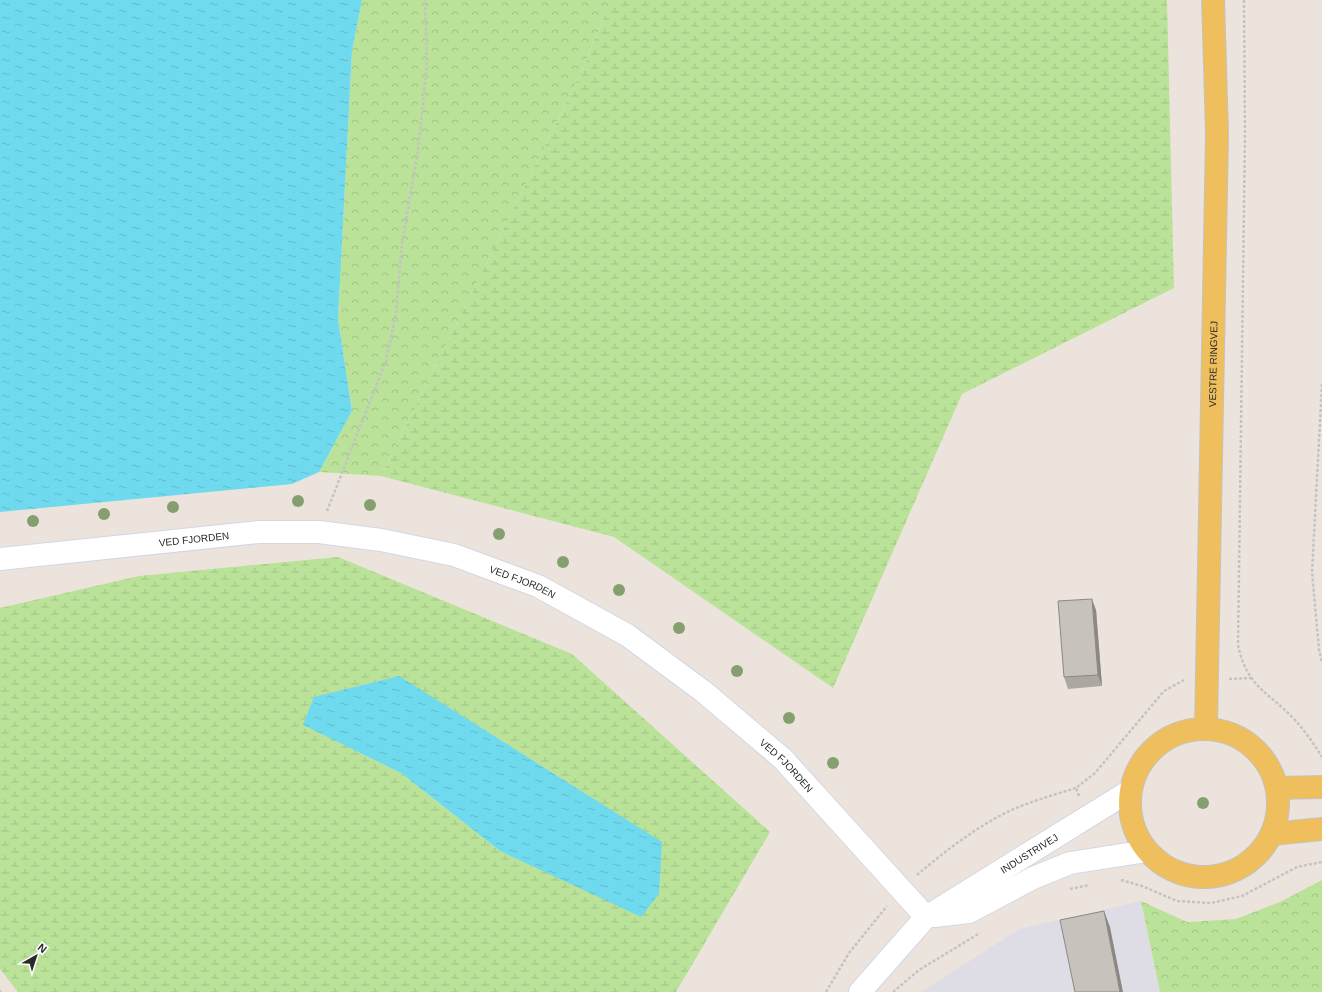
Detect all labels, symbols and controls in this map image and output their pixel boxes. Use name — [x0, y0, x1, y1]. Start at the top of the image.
street label: VESTRE RINGVEJ — [1207, 321, 1220, 407]
street label: VED FJORDEN — [158, 530, 230, 548]
street label: VED FJORDEN — [488, 564, 557, 601]
street label: VED FJORDEN — [758, 737, 815, 794]
street label: INDUSTRIVEJ — [998, 832, 1060, 876]
north arrow — [16, 936, 56, 976]
text: N — [35, 941, 49, 955]

